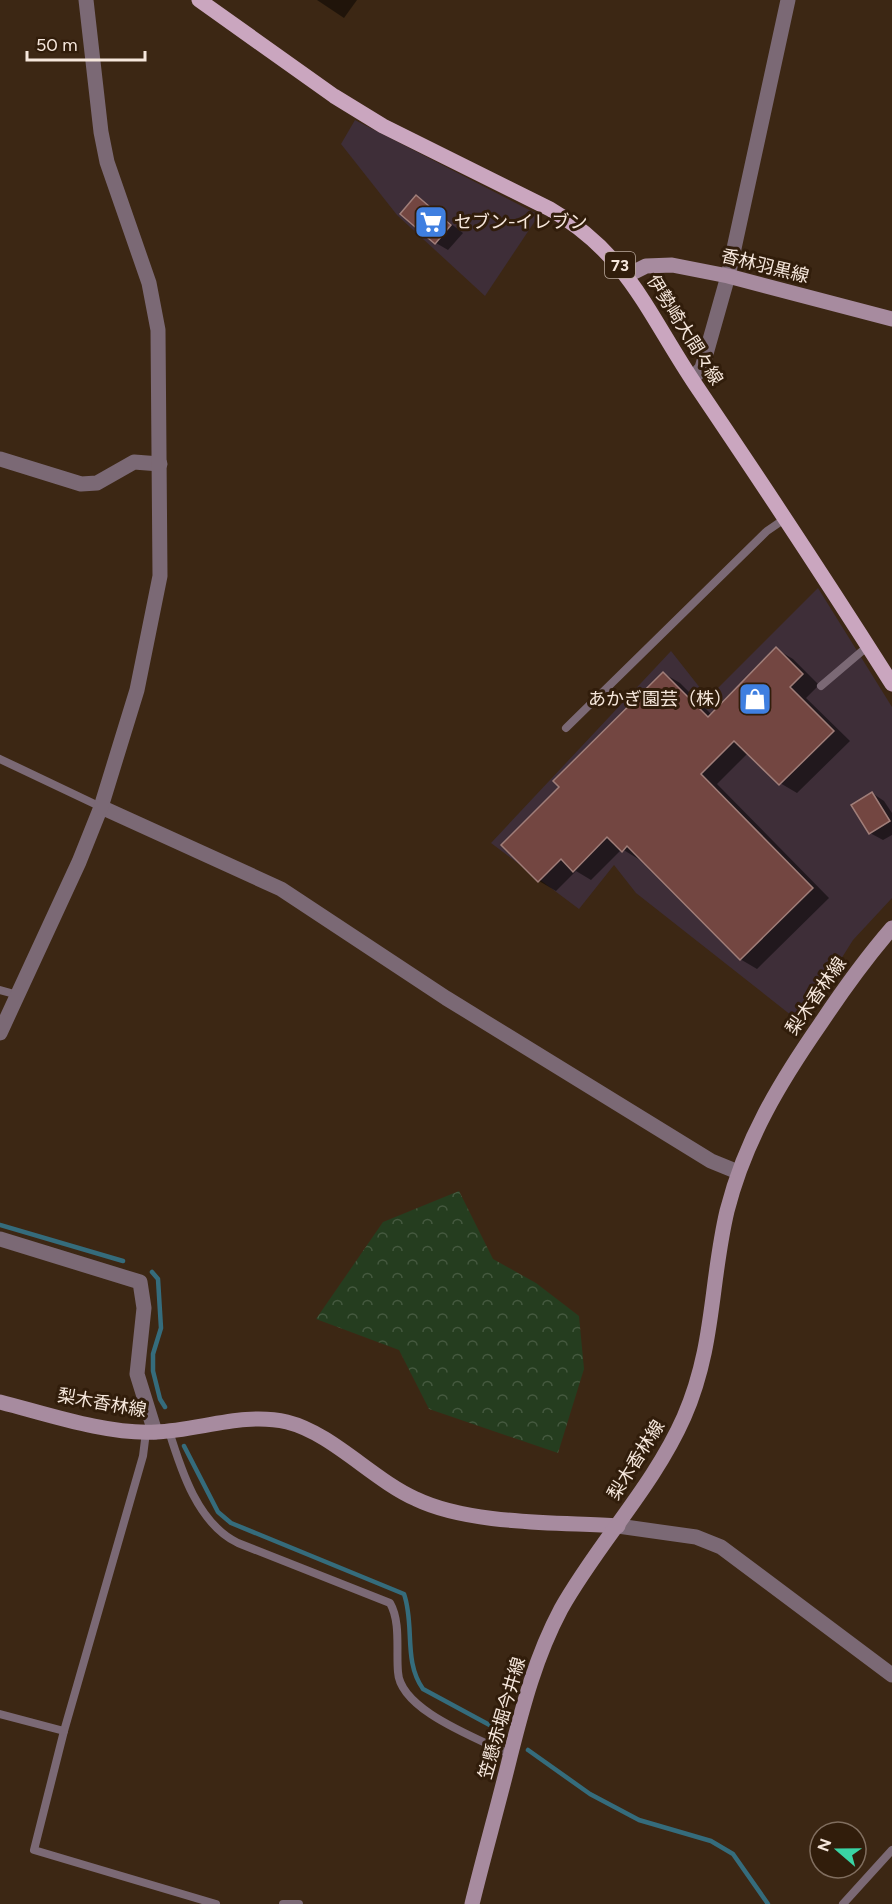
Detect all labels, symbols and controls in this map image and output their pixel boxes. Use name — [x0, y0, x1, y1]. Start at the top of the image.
scale bar — [27, 24, 146, 62]
text: 50 m — [36, 34, 78, 56]
supermarket icon: セブン-イレブン — [413, 204, 449, 240]
place label: セブン-イレブン — [454, 211, 588, 233]
street label: 香林羽黒線 — [719, 244, 811, 288]
road number: 73 — [605, 252, 635, 278]
street label: 伊勢崎大間々線 — [642, 271, 728, 389]
shop icon: あかぎ園芸（株） — [737, 681, 773, 717]
place label: あかぎ園芸（株） — [588, 688, 732, 710]
street label: 梨木香林線 — [781, 953, 851, 1039]
street label: 梨木香林線 — [56, 1384, 148, 1422]
street label: 梨木香林線 — [603, 1416, 669, 1504]
street label: 笠懸赤堀今井線 — [474, 1654, 530, 1782]
north arrow — [808, 1820, 868, 1880]
text: N — [813, 1836, 835, 1854]

